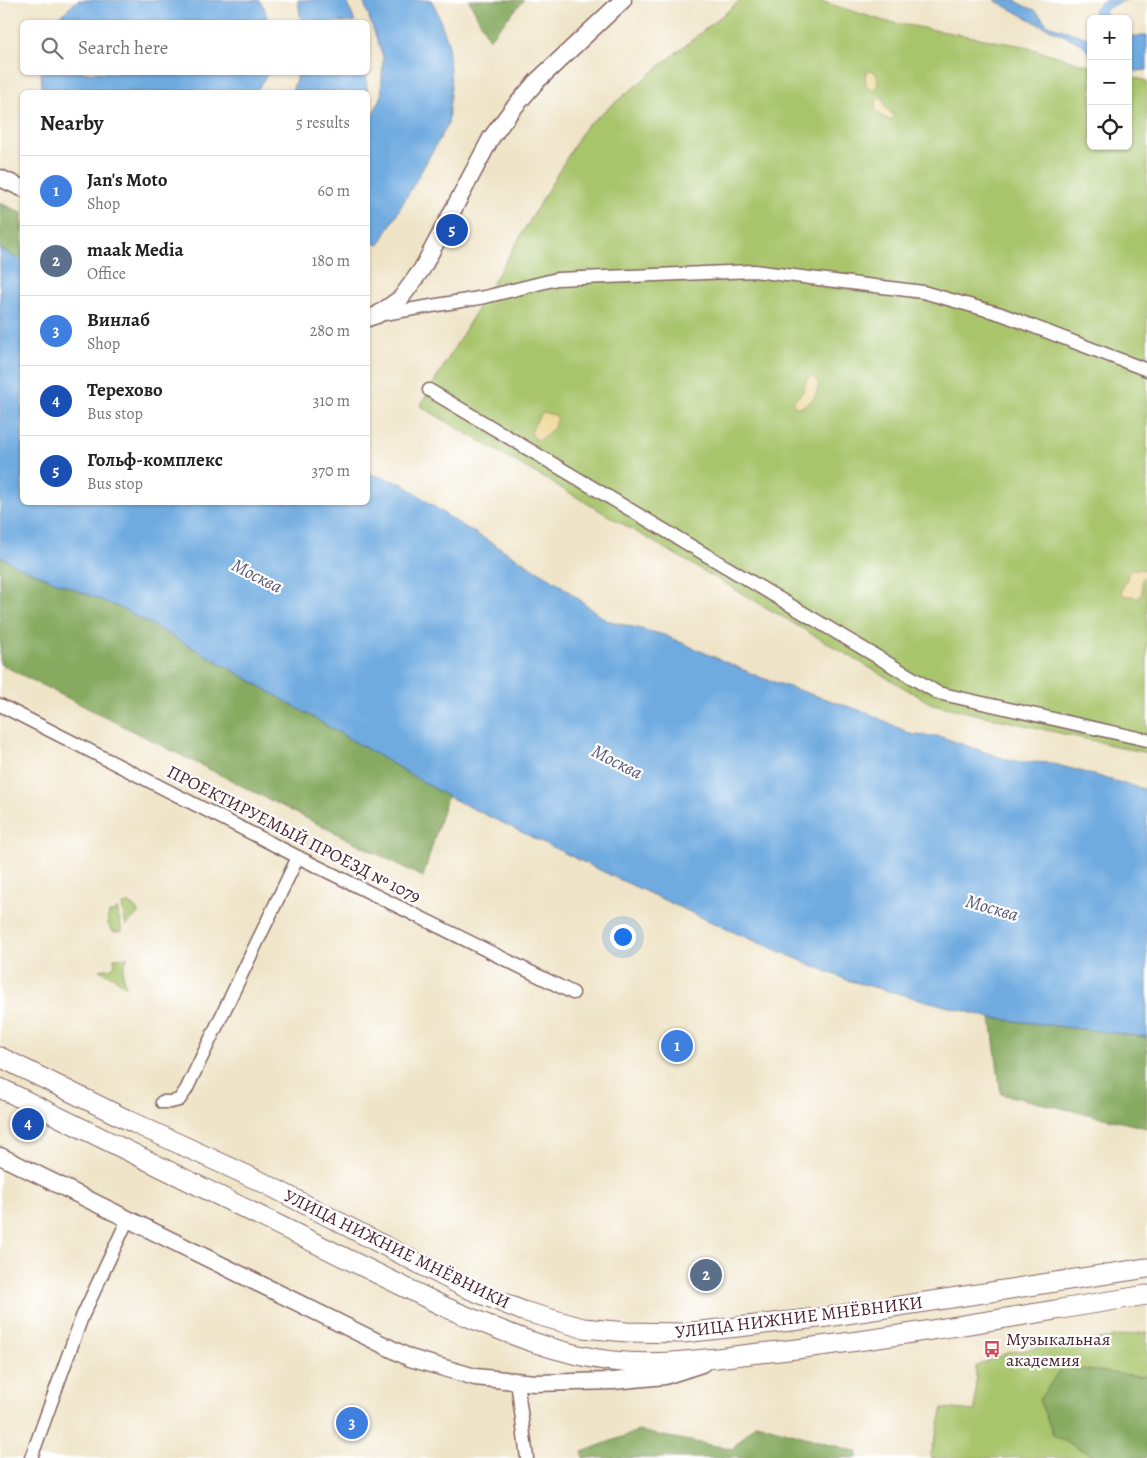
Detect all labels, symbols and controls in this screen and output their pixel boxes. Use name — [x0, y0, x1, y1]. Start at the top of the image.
map controls — [1087, 15, 1132, 150]
button: + — [1087, 15, 1132, 60]
search box — [20, 20, 370, 75]
icon: search — [38, 34, 66, 62]
text: Search here — [78, 35, 168, 61]
button: − — [1087, 60, 1132, 105]
button: locate — [1087, 105, 1132, 150]
text: Nearby — [40, 109, 103, 137]
text: 5 results — [296, 112, 350, 134]
text: Jan's Moto — [87, 167, 168, 193]
text: 1 — [53, 180, 59, 202]
text: 60 m — [318, 180, 350, 202]
text: Shop — [87, 193, 120, 215]
pin: 5 — [436, 211, 468, 249]
text: maak Media — [87, 237, 184, 263]
text: 2 — [52, 250, 60, 272]
text: 180 m — [312, 250, 350, 272]
text: Office — [87, 263, 126, 285]
text: Винлаб — [87, 307, 150, 333]
text: 3 — [53, 320, 59, 342]
text: 280 m — [310, 320, 350, 342]
text: Shop — [87, 333, 120, 355]
text: Терехово — [87, 377, 163, 403]
text: 4 — [52, 390, 60, 412]
text: 310 m — [313, 390, 350, 412]
text: Bus stop — [87, 403, 143, 425]
text: Гольф-комплекс — [87, 447, 223, 473]
text: 5 — [53, 460, 59, 482]
text: 370 m — [312, 460, 350, 482]
text: Bus stop — [87, 473, 143, 495]
water label: Москва — [227, 552, 287, 600]
water label: Москва — [587, 738, 647, 786]
street label: ПРОЕКТИРУЕМЫЙ ПРОЕЗД № 1079 — [163, 759, 425, 909]
water label: Москва — [962, 888, 1022, 928]
your location — [610, 924, 636, 950]
pin: 1 — [661, 1027, 693, 1065]
pin: 4 — [12, 1105, 44, 1143]
street label: УЛИЦА НИЖНИЕ МНЁВНИКИ — [280, 1184, 514, 1314]
pin: 2 — [690, 1256, 722, 1294]
street label: УЛИЦА НИЖНИЕ МНЁВНИКИ — [674, 1290, 924, 1344]
place label: Музыкальная академия — [1006, 1327, 1110, 1372]
bus stop icon: Музыкальная академия — [982, 1339, 1002, 1359]
pin: 3 — [336, 1404, 368, 1442]

